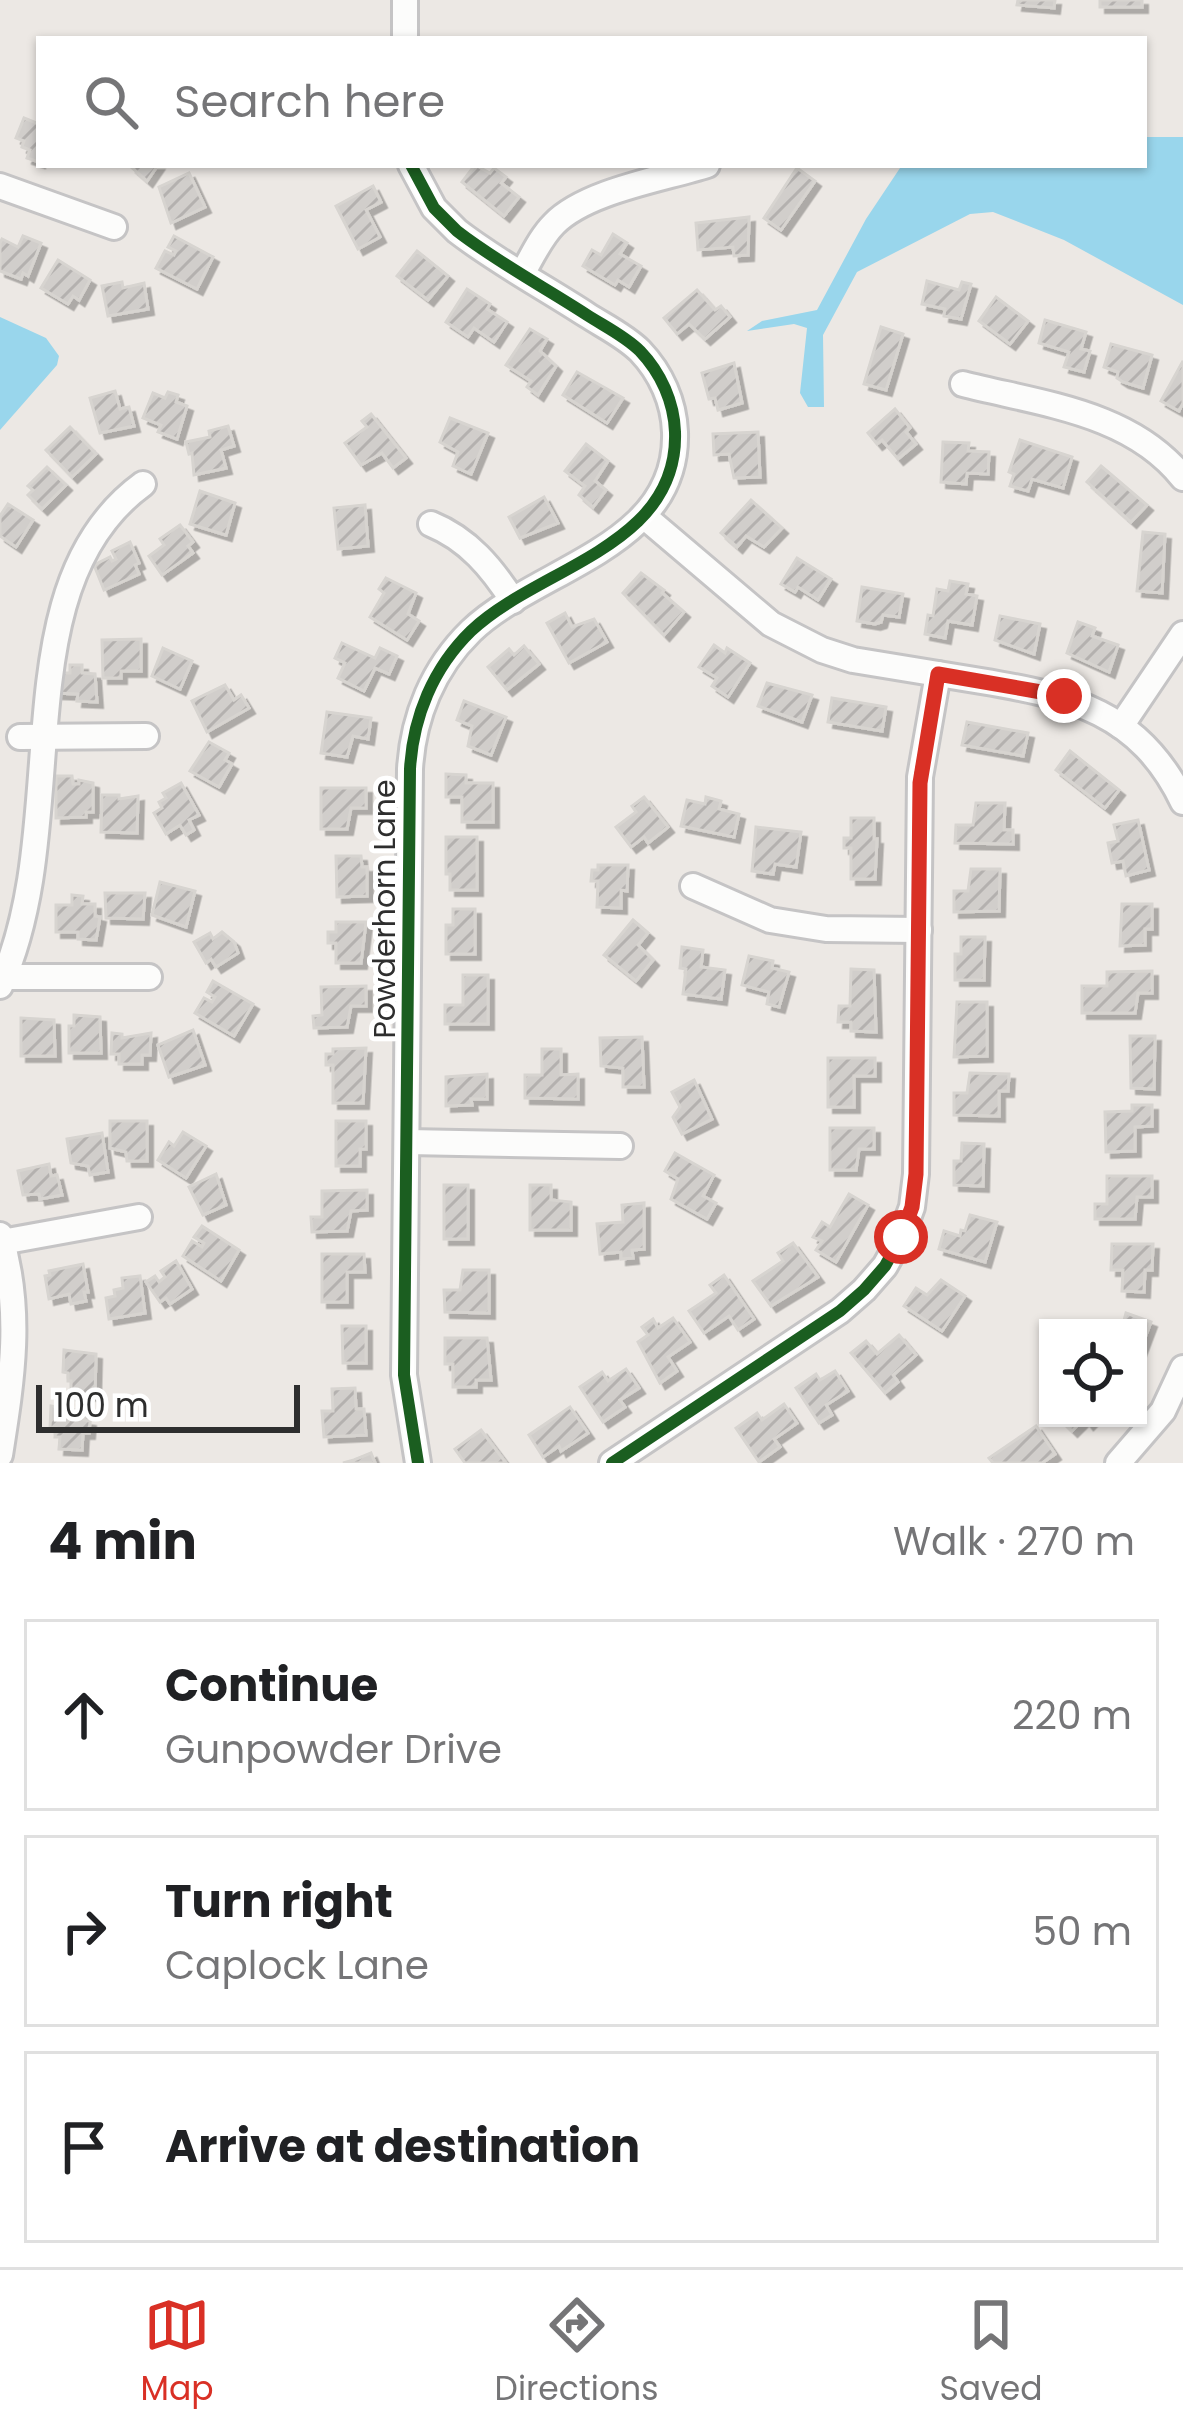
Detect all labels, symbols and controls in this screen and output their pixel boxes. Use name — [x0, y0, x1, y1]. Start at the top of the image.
search box — [36, 36, 1147, 168]
icon: search — [78, 69, 144, 135]
text: Search here — [174, 70, 445, 133]
route end — [1037, 669, 1091, 723]
street label: Powderhorn Lane — [363, 779, 406, 1039]
route start — [874, 1210, 928, 1264]
map controls — [1039, 1319, 1147, 1427]
button: locate — [1039, 1319, 1147, 1427]
scale bar — [36, 1379, 300, 1432]
text: 100 m — [54, 1382, 149, 1429]
text: 4 min — [48, 1505, 197, 1577]
text: Walk · 270 m — [893, 1514, 1135, 1569]
text: Continue — [165, 1654, 378, 1717]
icon: ahead — [51, 1682, 117, 1748]
text: 220 m — [1012, 1688, 1132, 1743]
text: Gunpowder Drive — [165, 1722, 502, 1777]
text: Turn right — [165, 1870, 393, 1933]
icon: right — [51, 1898, 117, 1964]
text: 50 m — [1032, 1904, 1132, 1959]
text: Caplock Lane — [165, 1938, 429, 1993]
icon: arrive — [51, 2114, 117, 2180]
text: Arrive at destination — [165, 2115, 640, 2178]
tab: Map — [141, 2292, 214, 2414]
tab: Directions — [495, 2292, 658, 2414]
tab: Saved — [940, 2292, 1042, 2414]

